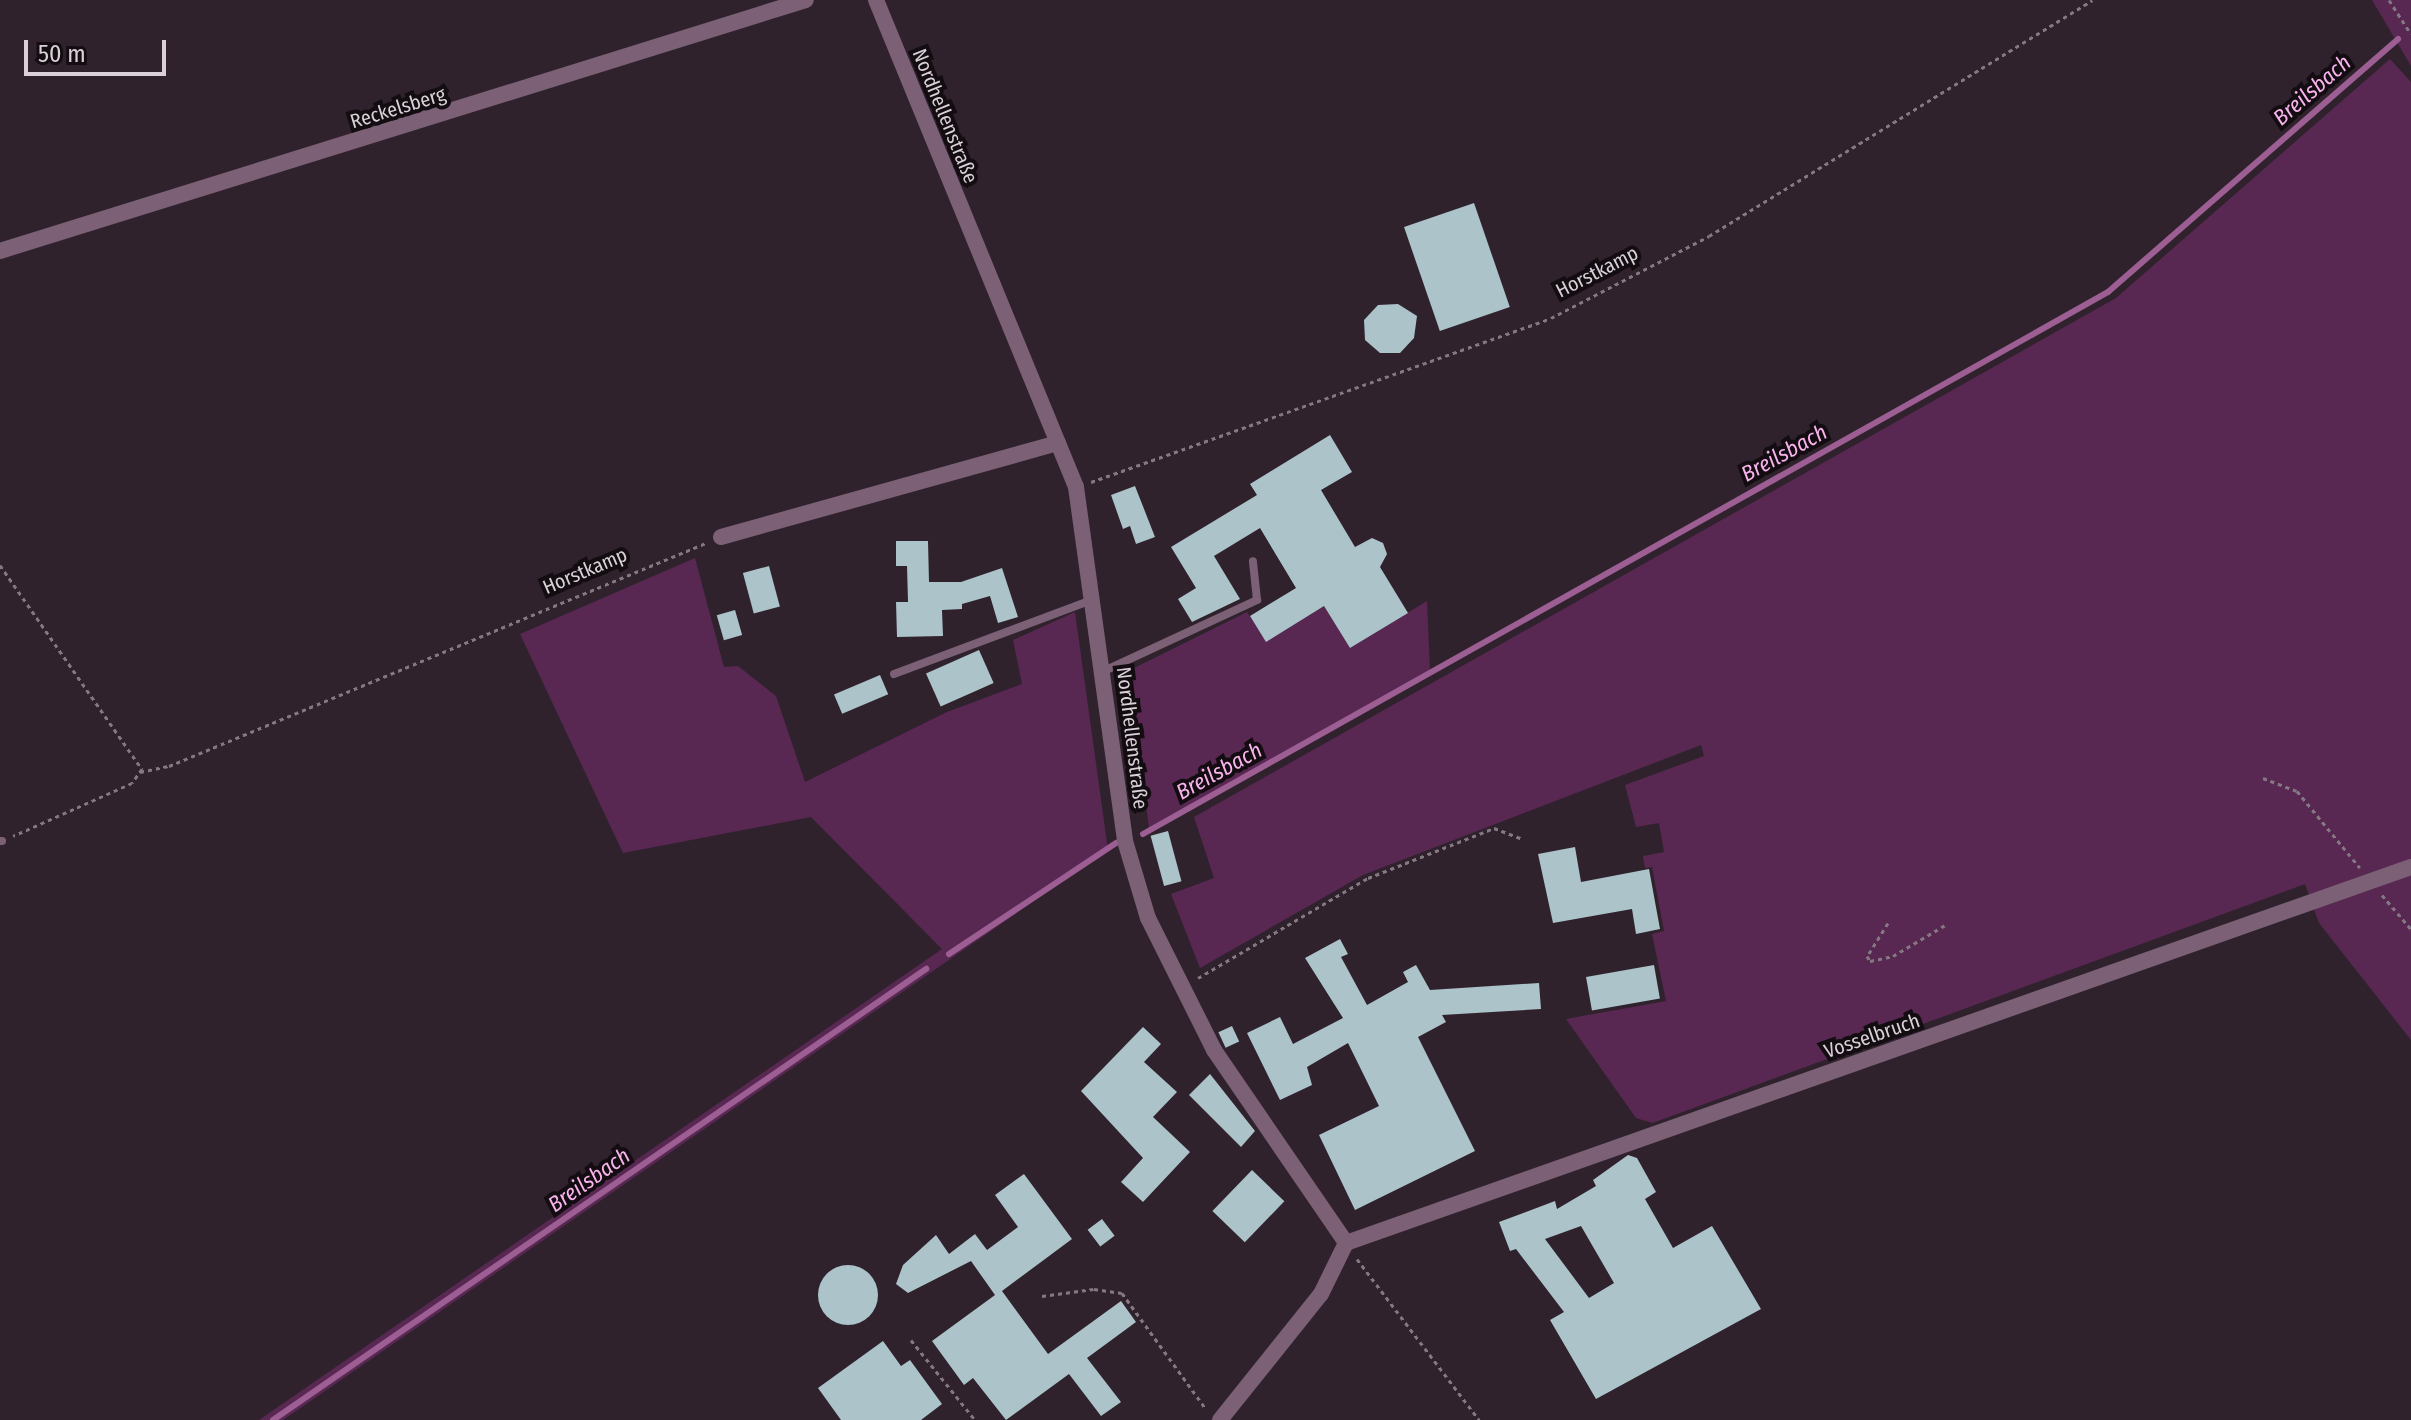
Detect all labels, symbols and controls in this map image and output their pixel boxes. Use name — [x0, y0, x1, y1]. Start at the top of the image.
scale bar — [28, 24, 170, 74]
text: 50 m — [38, 40, 86, 68]
street label: Nordhellenstraße — [907, 45, 983, 187]
water label: Breilsbach — [2268, 49, 2356, 131]
street label: Reckelsberg — [347, 82, 449, 134]
street label: Horstkamp — [1552, 241, 1642, 303]
water label: Breilsbach — [1736, 419, 1832, 487]
street label: Horstkamp — [539, 543, 631, 599]
street label: Nordhellenstraße — [1111, 666, 1153, 810]
water label: Breilsbach — [1171, 737, 1267, 805]
street label: Vosselbruch — [1821, 1008, 1923, 1064]
water label: Breilsbach — [543, 1142, 635, 1218]

